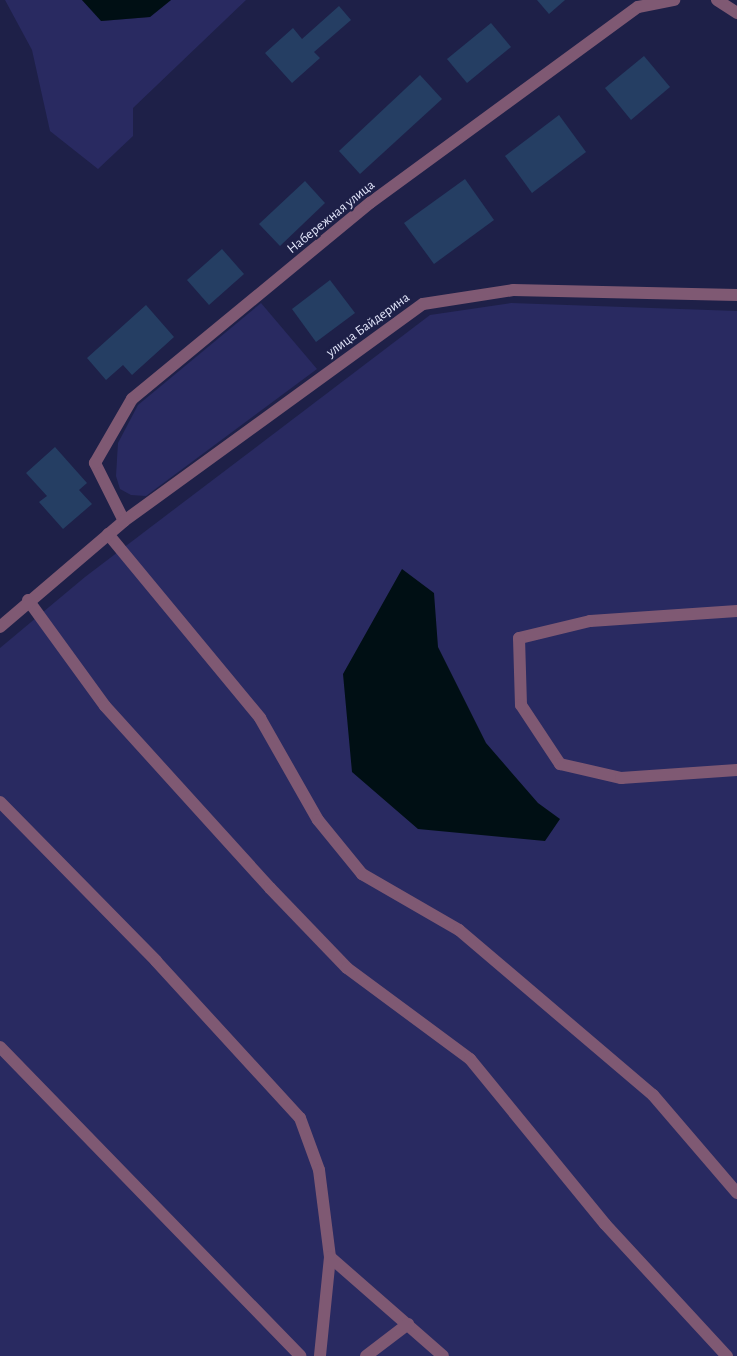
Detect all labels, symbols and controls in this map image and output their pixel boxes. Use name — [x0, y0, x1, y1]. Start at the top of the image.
street label: Набережная улица — [284, 177, 378, 257]
street label: улица Байдерина — [323, 289, 413, 361]

